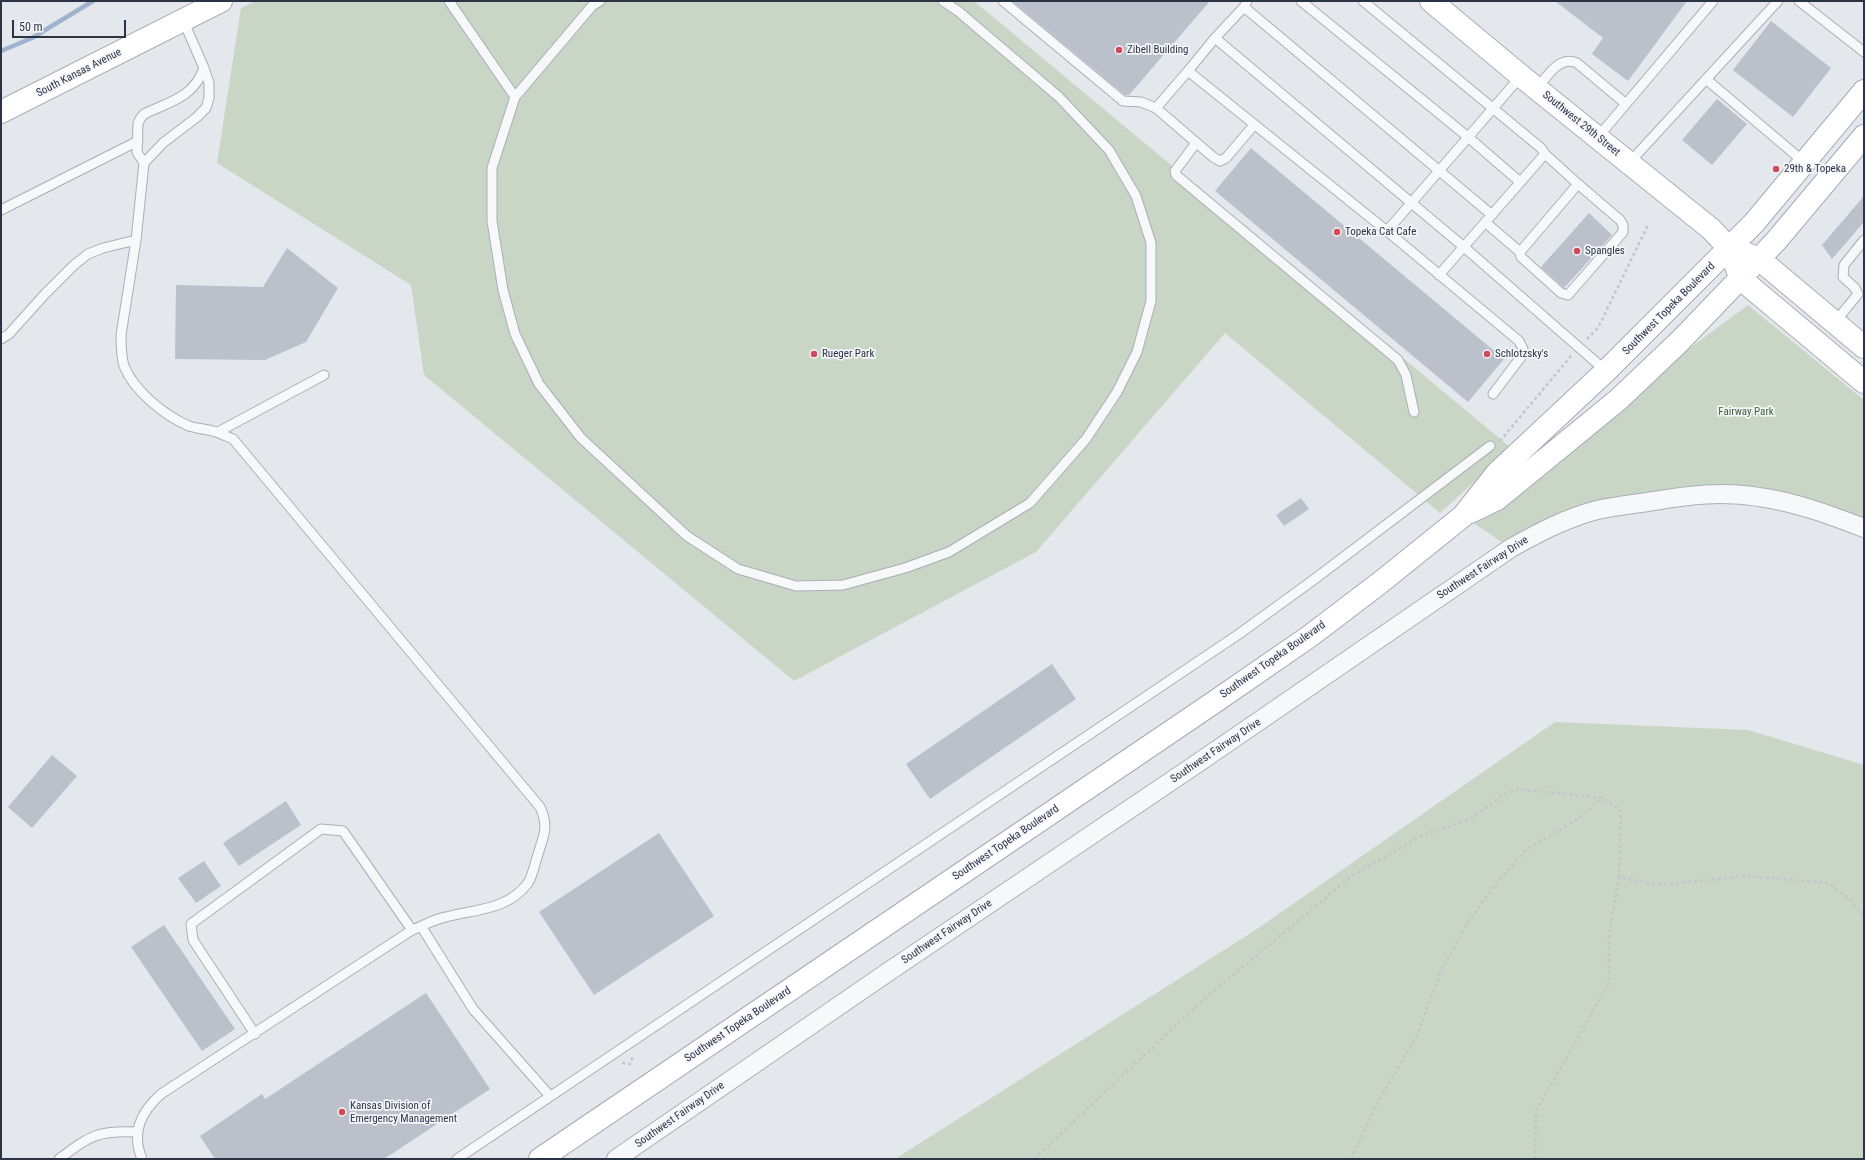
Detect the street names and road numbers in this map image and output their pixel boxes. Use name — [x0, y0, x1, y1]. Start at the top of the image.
street label: South Kansas Avenue — [34, 46, 124, 100]
street label: Southwest 29th Street — [1540, 89, 1622, 159]
street label: Southwest Topeka Boulevard — [1620, 260, 1718, 358]
street label: Southwest Fairway Drive — [1435, 534, 1531, 602]
street label: Southwest Topeka Boulevard — [1218, 619, 1328, 701]
street label: Southwest Fairway Drive — [1168, 716, 1264, 786]
street label: Southwest Topeka Boulevard — [950, 802, 1062, 884]
street label: Southwest Fairway Drive — [899, 897, 995, 967]
street label: Southwest Topeka Boulevard — [682, 984, 794, 1066]
street label: Southwest Fairway Drive — [633, 1079, 727, 1151]

